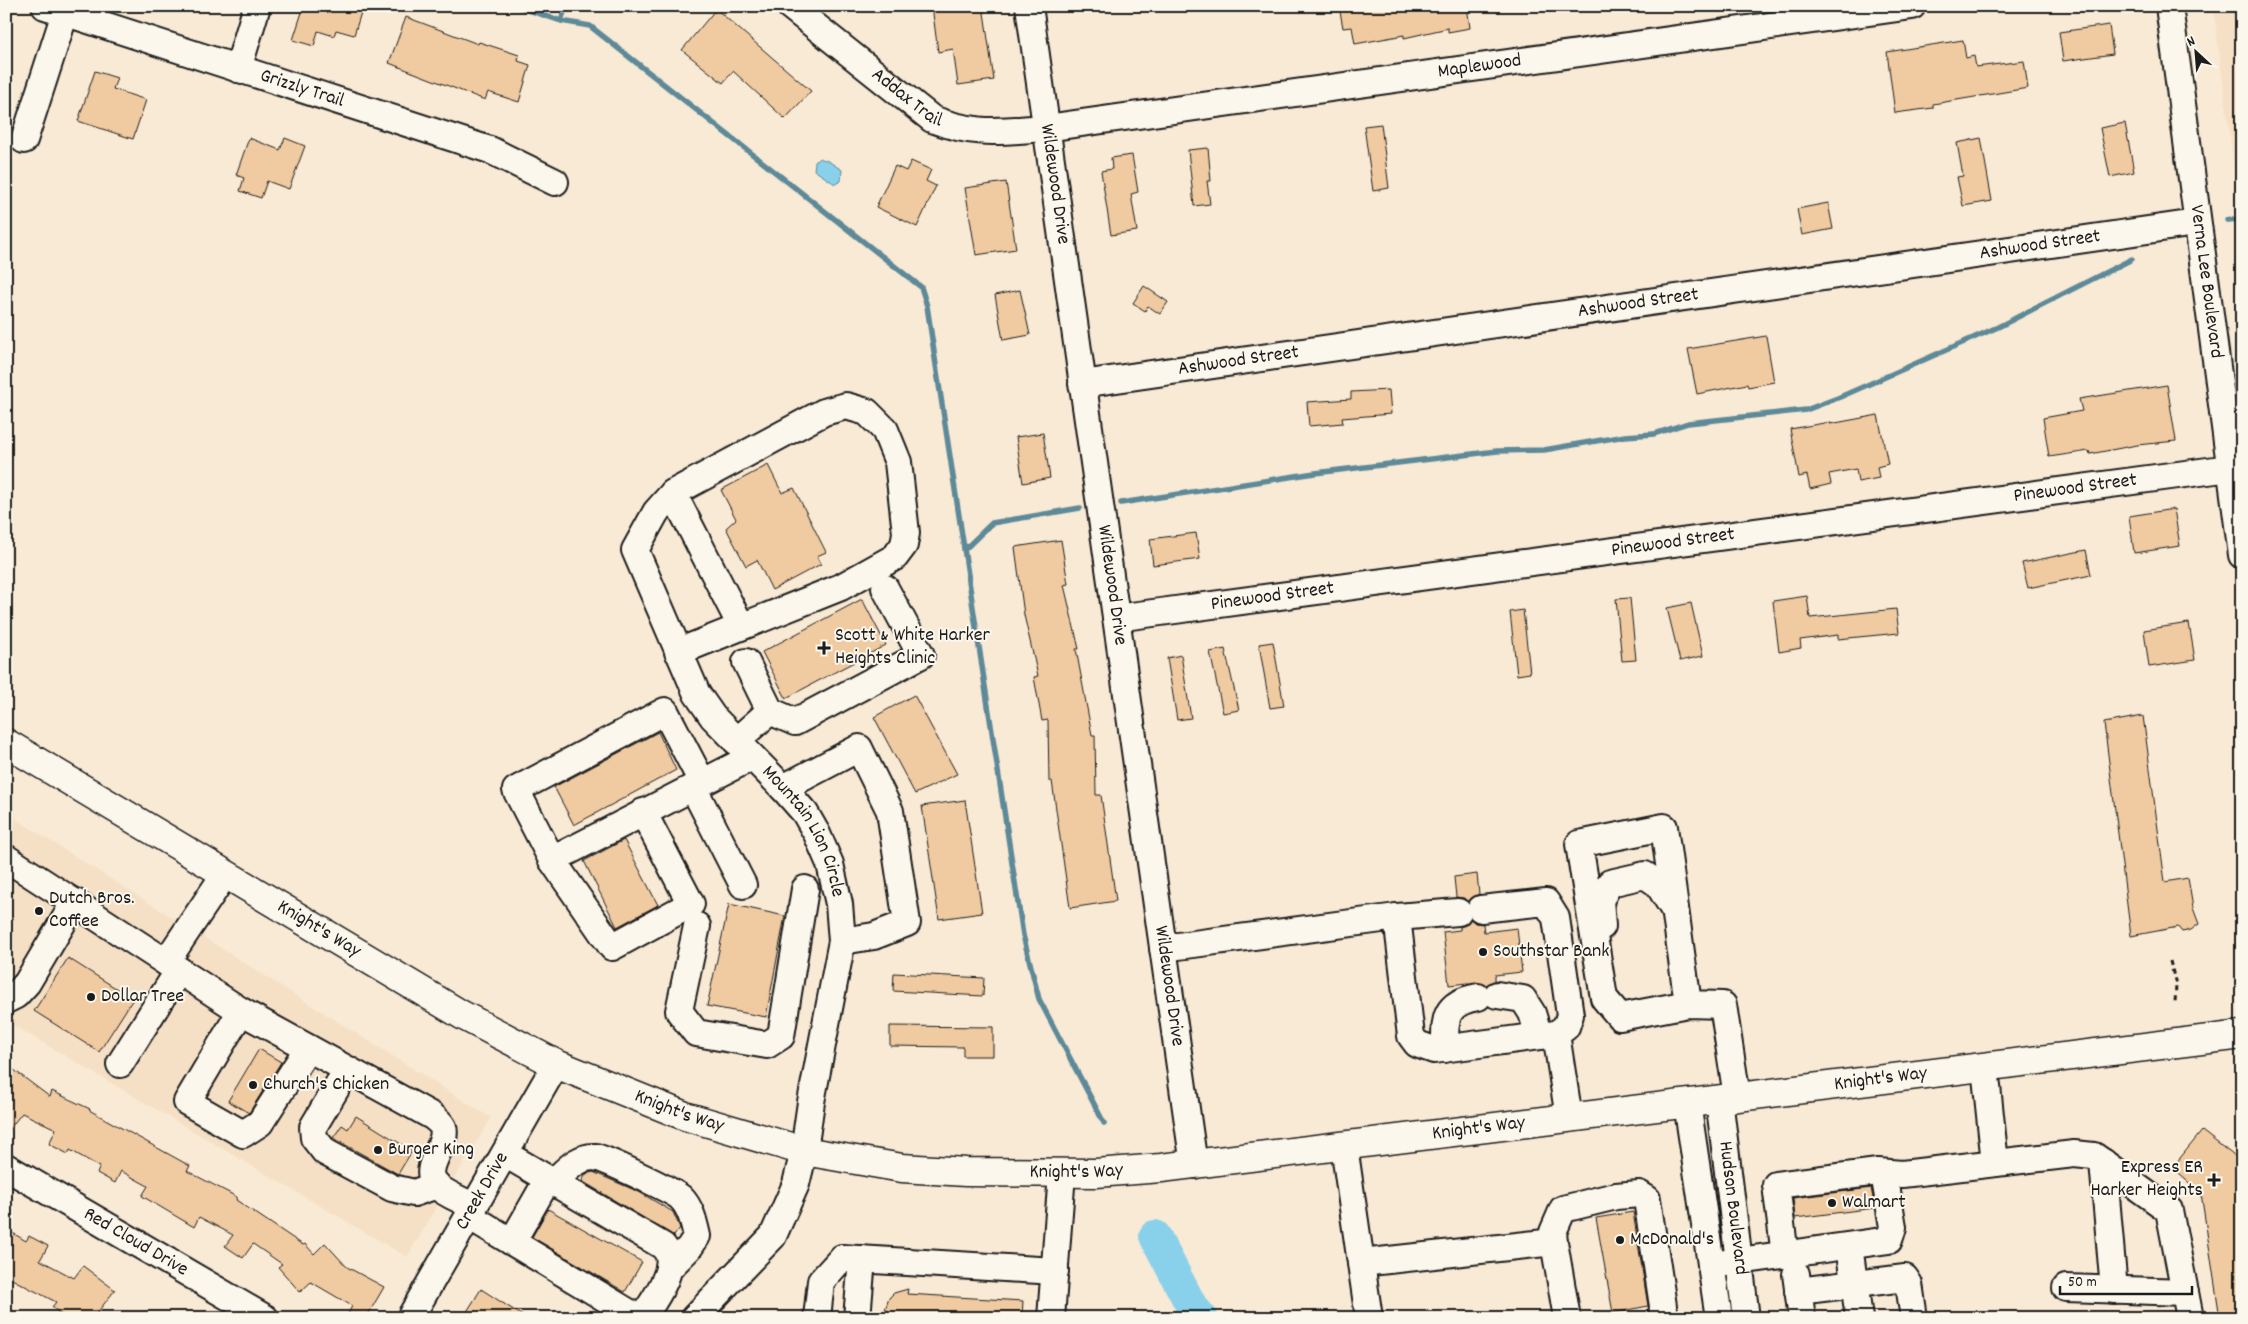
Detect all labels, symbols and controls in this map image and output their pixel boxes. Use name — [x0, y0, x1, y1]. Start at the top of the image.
north arrow — [2170, 28, 2220, 78]
text: N — [2184, 32, 2199, 53]
street label: Maplewood — [1436, 47, 1523, 87]
street label: Grizzly Trail — [256, 62, 348, 116]
street label: Addax Trail — [865, 62, 946, 136]
street label: Wildewood Drive — [1032, 122, 1077, 246]
street label: Verna Lee Boulevard — [2182, 203, 2230, 360]
street label: Ashwood Street — [1978, 223, 2102, 268]
street label: Ashwood Street — [1576, 281, 1701, 326]
street label: Ashwood Street — [1176, 339, 1301, 384]
street label: Pinewood Street — [2012, 467, 2139, 511]
street label: Pinewood Street — [1610, 521, 1736, 565]
street label: Wildewood Drive — [1089, 523, 1134, 647]
street label: Pinewood Street — [1209, 575, 1336, 619]
place label: Scott & White Harker Heights Clinic — [835, 622, 991, 673]
marker: Scott & White Harker Heights Clinic — [817, 641, 831, 655]
street label: Mountain Lion Circle — [755, 759, 851, 900]
place label: Dutch Bros. Coffee — [49, 885, 135, 936]
street label: Knight's Way — [271, 894, 367, 966]
marker: Dutch Bros. Coffee — [33, 905, 45, 917]
street label: Wildewood Drive — [1146, 924, 1191, 1048]
place label: Southstar Bank — [1493, 938, 1609, 966]
marker: Southstar Bank — [1477, 946, 1489, 958]
place label: Dollar Tree — [101, 983, 184, 1011]
marker: Dollar Tree — [85, 991, 97, 1003]
street label: Knight's Way — [1833, 1060, 1930, 1099]
place label: Church's Chicken — [263, 1071, 389, 1099]
marker: Church's Chicken — [247, 1079, 259, 1091]
street label: Knight's Way — [630, 1083, 728, 1141]
street label: Knight's Way — [1431, 1109, 1528, 1149]
place label: Burger King — [388, 1136, 474, 1164]
street label: Hudson Boulevard — [1710, 1140, 1755, 1277]
marker: Burger King — [372, 1144, 384, 1156]
street label: Creek Drive — [449, 1147, 516, 1236]
place label: Express ER Harker Heights — [2091, 1154, 2203, 1205]
street label: Knight's Way — [1029, 1157, 1125, 1187]
marker: Express ER Harker Heights — [2207, 1173, 2221, 1187]
place label: Walmart — [1842, 1189, 1906, 1217]
marker: Walmart — [1826, 1197, 1838, 1209]
street label: Red Cloud Drive — [78, 1201, 193, 1284]
place label: McDonald's — [1630, 1226, 1714, 1254]
marker: McDonald's — [1614, 1234, 1626, 1246]
scale bar — [2060, 1264, 2193, 1296]
text: 50 m — [2068, 1272, 2097, 1294]

